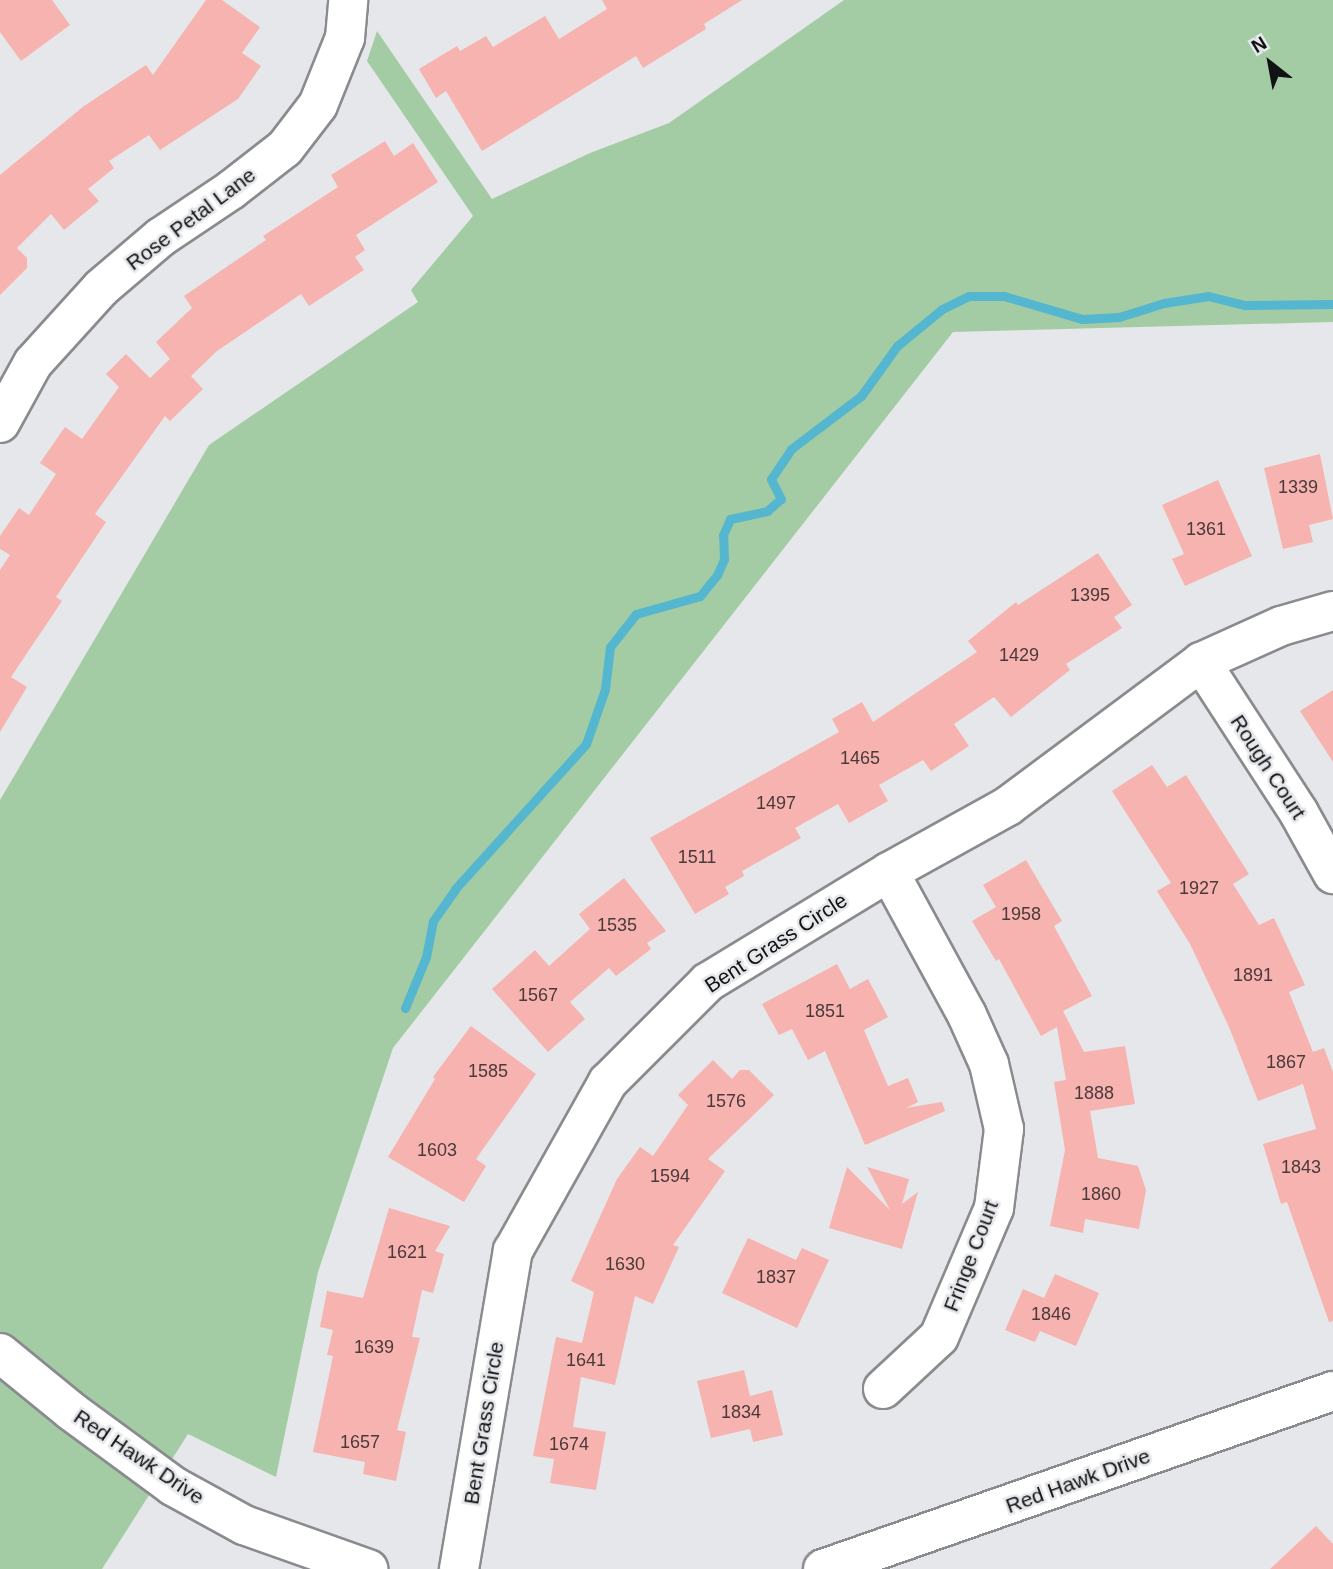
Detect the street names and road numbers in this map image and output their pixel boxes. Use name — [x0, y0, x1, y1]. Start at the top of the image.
street label: Rose Petal Lane — [121, 162, 261, 276]
street label: Rough Court — [1225, 710, 1311, 824]
street label: Bent Grass Circle — [700, 888, 852, 998]
street label: Fringe Court — [938, 1197, 1004, 1315]
street label: Bent Grass Circle — [459, 1340, 509, 1506]
street label: Red Hawk Drive — [69, 1404, 209, 1510]
street label: Red Hawk Drive — [1002, 1443, 1154, 1519]

